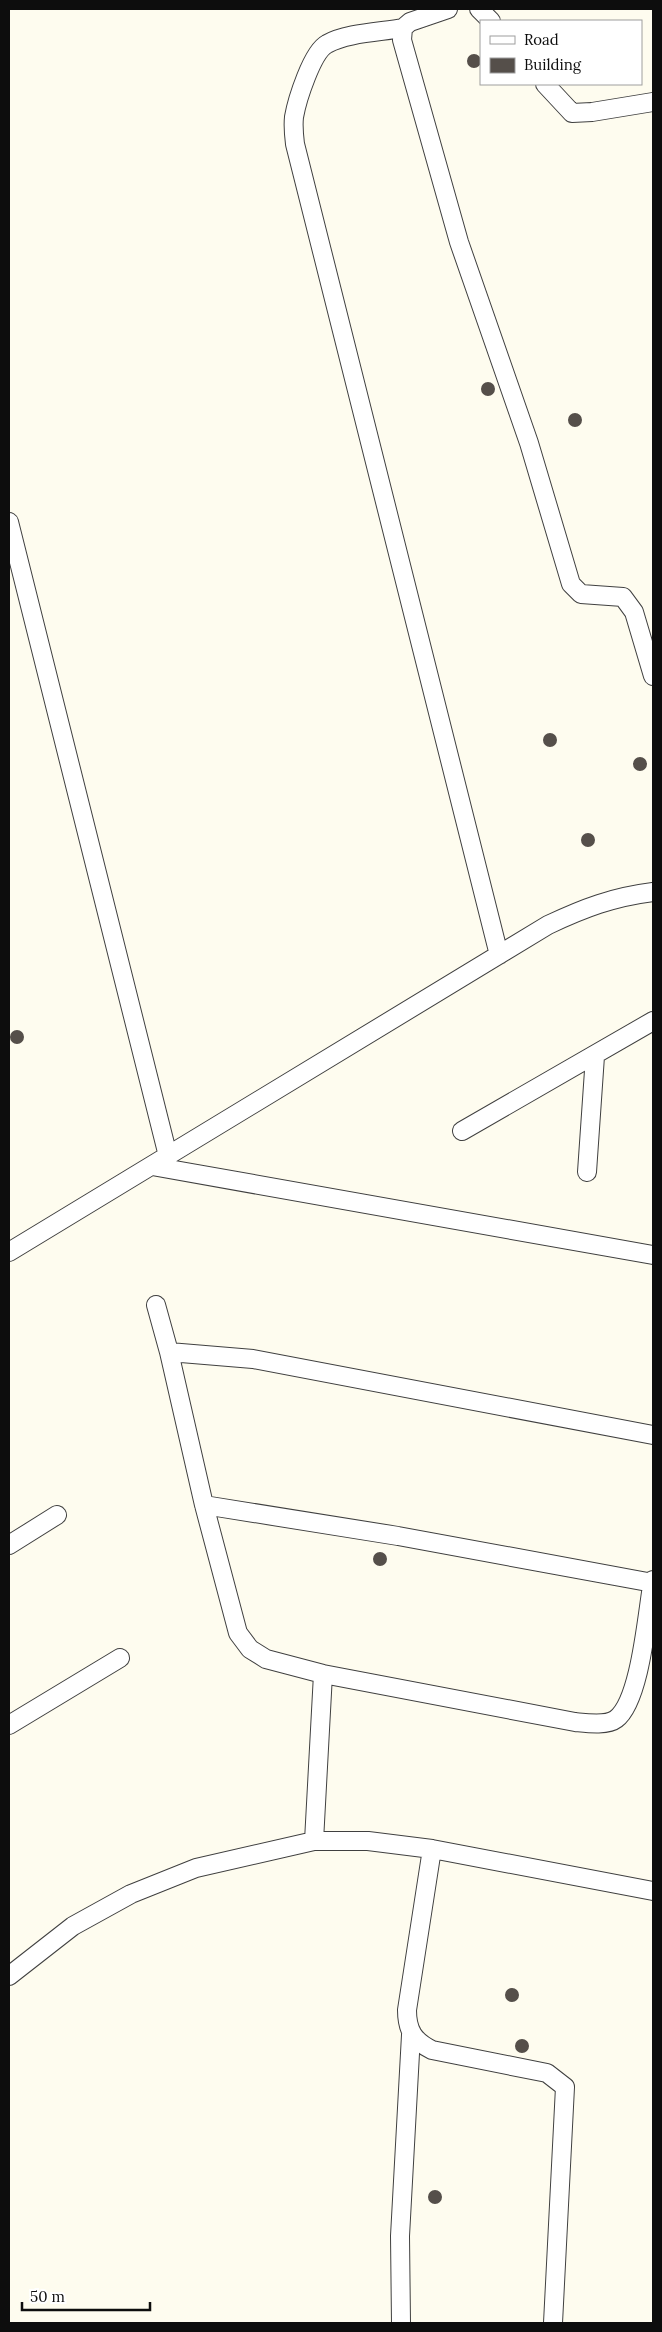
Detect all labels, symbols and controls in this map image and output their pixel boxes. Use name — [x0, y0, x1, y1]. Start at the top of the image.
legend — [480, 20, 642, 85]
text: Road — [524, 30, 559, 49]
text: Building — [524, 55, 582, 74]
scale bar — [22, 2280, 150, 2312]
text: 50 m — [30, 2287, 65, 2306]

